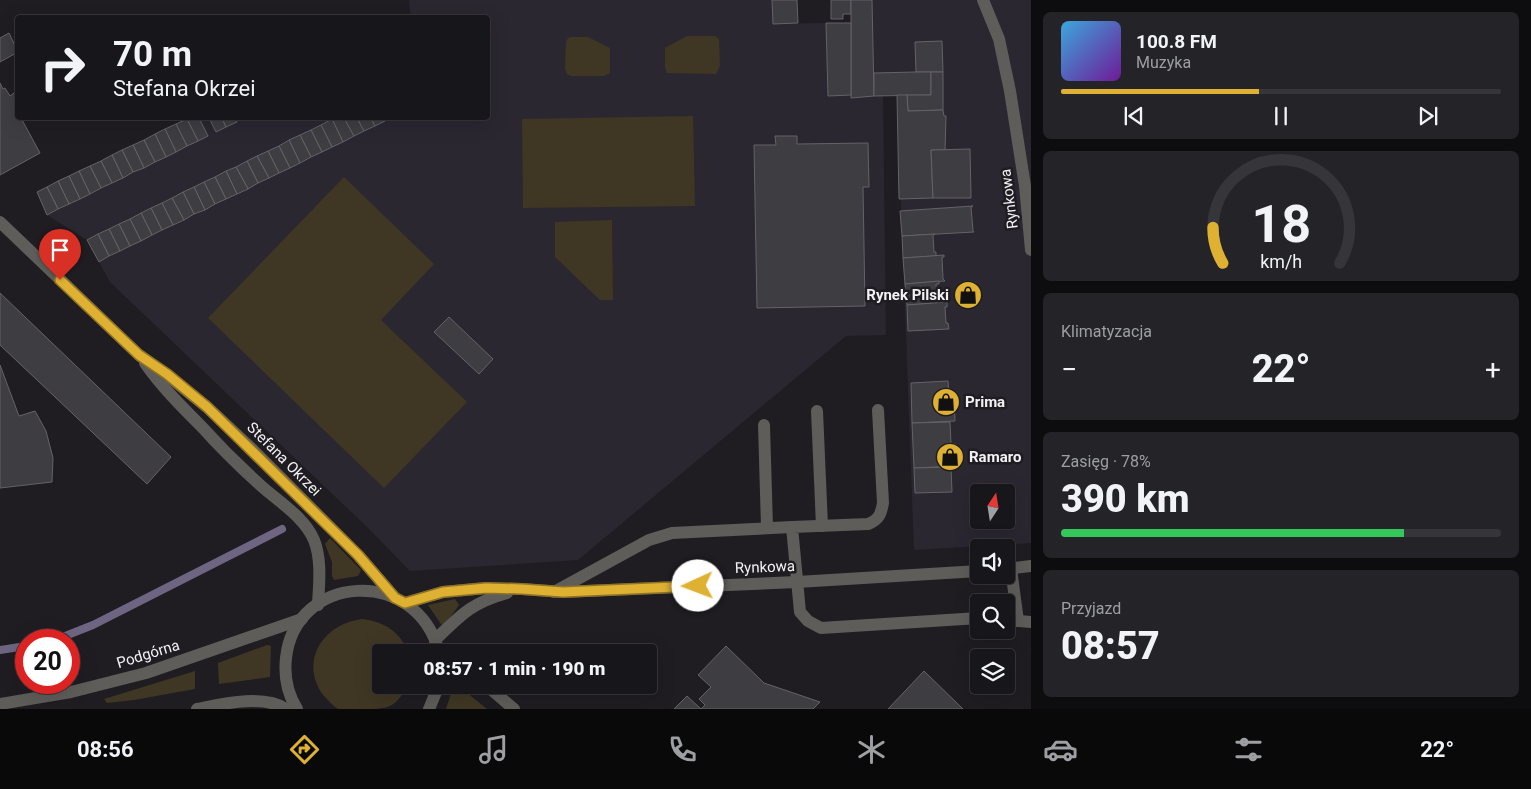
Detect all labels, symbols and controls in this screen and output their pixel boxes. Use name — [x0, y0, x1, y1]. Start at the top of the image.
text: 100.8 FM — [1136, 30, 1217, 53]
text: 70 m — [113, 34, 192, 75]
icon: right — [30, 35, 95, 100]
text: Muzyka — [1136, 53, 1191, 72]
text: Stefana Okrzei — [113, 76, 256, 101]
icon: previous — [1120, 102, 1148, 130]
icon: pause — [1267, 102, 1295, 130]
icon: next — [1414, 102, 1442, 130]
street label: Rynkowa — [996, 168, 1022, 230]
text: 18 — [1251, 194, 1311, 255]
pin — [39, 229, 81, 280]
icon: arrive — [46, 236, 74, 264]
text: km/h — [1260, 251, 1302, 272]
shop icon: Rynek Pilski — [953, 280, 983, 310]
place label: Rynek Pilski — [866, 286, 949, 304]
text: Klimatyzacja — [1061, 322, 1152, 341]
text: 22° — [1252, 347, 1310, 391]
text: − — [1061, 353, 1077, 386]
text: + — [1485, 353, 1501, 386]
shop icon: Prima — [931, 387, 961, 417]
place label: Prima — [965, 393, 1005, 411]
street label: Stefana Okrzei — [243, 418, 325, 500]
shop icon: Ramaro — [935, 442, 965, 472]
place label: Ramaro — [969, 448, 1021, 466]
text: Zasięg · 78% — [1061, 452, 1151, 471]
text: 390 km — [1061, 477, 1190, 521]
north arrow — [970, 484, 1015, 529]
map controls — [970, 484, 1015, 694]
button: sound — [970, 539, 1015, 584]
street label: Rynkowa — [735, 557, 795, 577]
position arrow — [671, 559, 723, 611]
button: search — [970, 594, 1015, 639]
text: Przyjazd — [1061, 599, 1121, 618]
text: 08:57 — [1061, 624, 1160, 668]
speed limit sign: 20 — [15, 629, 80, 694]
street label: Podgórna — [114, 636, 182, 672]
button: layers — [970, 649, 1015, 694]
text: 08:57 · 1 min · 190 m — [423, 657, 606, 680]
icon: directions — [287, 732, 322, 767]
icon: music — [476, 732, 511, 767]
icon: phone — [665, 732, 700, 767]
icon: climate — [854, 732, 889, 767]
icon: car — [1043, 732, 1078, 767]
icon: filters — [1231, 732, 1266, 767]
text: 08:56 — [77, 737, 134, 762]
text: 22° — [1420, 737, 1454, 762]

